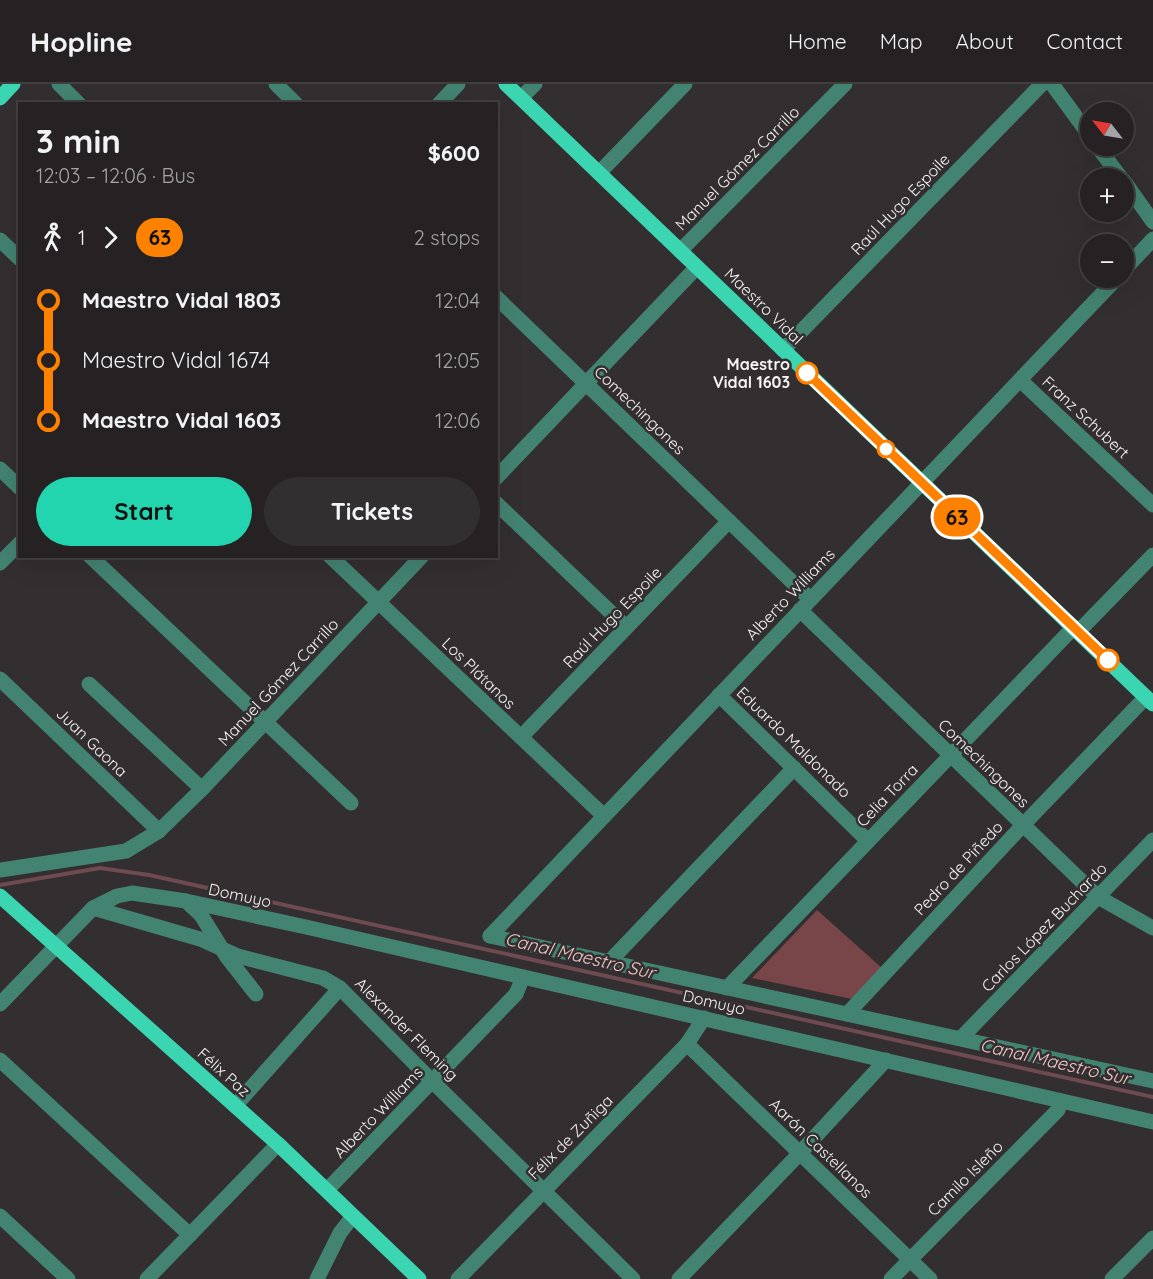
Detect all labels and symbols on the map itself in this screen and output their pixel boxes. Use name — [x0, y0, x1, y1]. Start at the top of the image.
street label: Manuel Gómez Carrillo — [671, 102, 803, 234]
north arrow — [1080, 102, 1134, 156]
street label: Raúl Hugo Espoile — [846, 149, 954, 259]
street label: Maestro Vidal — [720, 263, 808, 349]
place label: Maestro Vidal 1603 — [713, 354, 790, 392]
street label: Comechingones — [590, 362, 690, 458]
marker: Maestro Vidal 1603 — [796, 362, 818, 384]
street label: Franz Schubert — [1038, 372, 1134, 462]
unlabelled marker — [877, 440, 895, 458]
line badge: 63 — [930, 498, 984, 536]
street label: Alberto Williams — [741, 544, 839, 644]
street label: Raúl Hugo Espoile — [558, 562, 666, 672]
street label: Manuel Gómez Carrillo — [214, 614, 342, 750]
street label: Los Plátanos — [438, 633, 520, 713]
unlabelled marker — [1097, 649, 1119, 671]
street label: Eduardo Maldonado — [733, 682, 855, 802]
street label: Juan Gaona — [52, 703, 132, 781]
street label: Comechingones — [934, 715, 1034, 811]
street label: Celia Torra — [852, 759, 922, 831]
street label: Pedro de Piñedo — [909, 817, 1007, 919]
street label: Carlos López Buchardo — [977, 858, 1111, 996]
street label: Domuyo — [207, 879, 273, 911]
water label: Canal Maestro Sur — [503, 927, 659, 984]
street label: Alexander Fleming — [351, 973, 463, 1085]
street label: Domuyo — [681, 985, 747, 1019]
water label: Canal Maestro Sur — [978, 1033, 1134, 1090]
street label: Félix Paz — [194, 1043, 254, 1101]
street label: Alberto Williams — [329, 1062, 427, 1162]
street label: Félix de Zuñiga — [523, 1090, 617, 1184]
street label: Aarón Castellanos — [765, 1094, 877, 1202]
street label: Camilo Isleño — [923, 1136, 1007, 1220]

